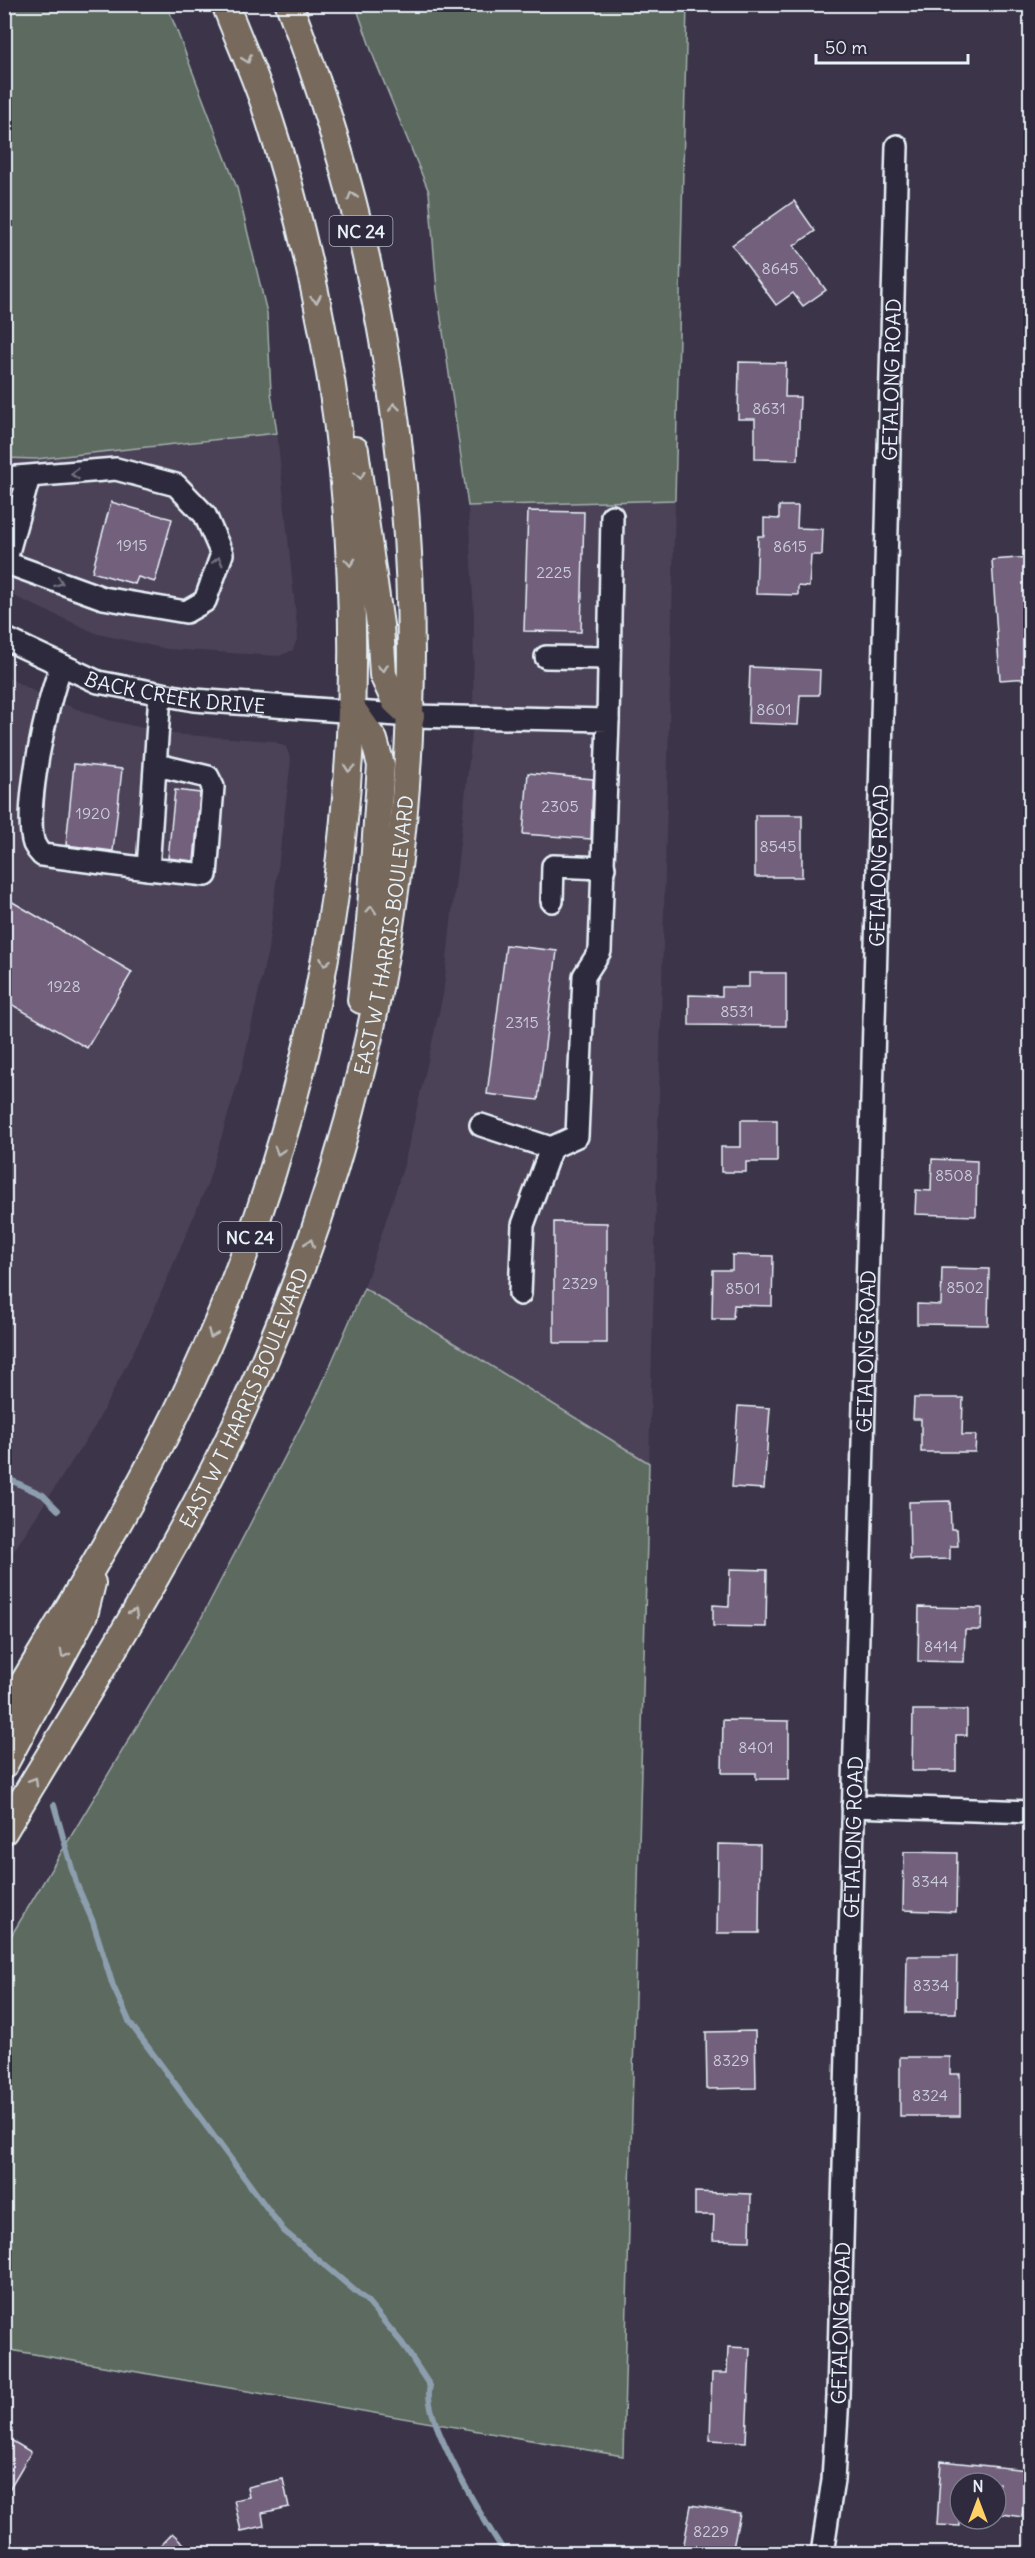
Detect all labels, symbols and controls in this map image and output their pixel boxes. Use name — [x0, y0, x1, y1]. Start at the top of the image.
scale bar — [816, 27, 968, 65]
text: 50 m — [825, 36, 867, 59]
one-way arrow — [239, 53, 252, 64]
one-way arrow — [347, 191, 359, 202]
road number: NC 24 — [330, 216, 392, 246]
house number: 8645 — [762, 258, 798, 278]
one-way arrow — [309, 293, 322, 303]
street label: GETALONG ROAD — [876, 298, 905, 461]
house number: 8631 — [752, 398, 786, 418]
one-way arrow — [388, 403, 400, 412]
one-way arrow — [70, 467, 79, 480]
one-way arrow — [353, 470, 366, 480]
house number: 1915 — [116, 535, 148, 555]
house number: 8615 — [773, 536, 807, 556]
one-way arrow — [211, 556, 224, 566]
one-way arrow — [343, 558, 356, 567]
house number: 2225 — [536, 562, 572, 582]
one-way arrow — [54, 575, 64, 588]
one-way arrow — [376, 664, 389, 673]
street label: BACK CREEK DRIVE — [81, 665, 267, 718]
house number: 8601 — [756, 699, 792, 719]
one-way arrow — [343, 764, 356, 773]
street label: GETALONG ROAD — [864, 784, 893, 947]
street label: EAST W T HARRIS BOULEVARD — [348, 794, 418, 1077]
house number: 2305 — [541, 796, 579, 816]
house number: 1920 — [76, 803, 110, 823]
house number: 8545 — [760, 836, 796, 856]
one-way arrow — [365, 905, 378, 914]
one-way arrow — [319, 956, 332, 966]
house number: 1928 — [47, 976, 81, 996]
house number: 8531 — [720, 1001, 754, 1021]
house number: 2315 — [505, 1012, 539, 1032]
one-way arrow — [274, 1145, 286, 1156]
house number: 8508 — [935, 1165, 973, 1185]
road number: NC 24 — [218, 1222, 282, 1252]
one-way arrow — [303, 1238, 316, 1249]
street label: EAST W T HARRIS BOULEVARD — [173, 1264, 313, 1532]
street label: GETALONG ROAD — [851, 1270, 880, 1433]
house number: 2329 — [562, 1273, 598, 1293]
house number: 8502 — [946, 1277, 984, 1297]
house number: 8501 — [725, 1278, 761, 1298]
one-way arrow — [208, 1328, 220, 1339]
one-way arrow — [127, 1609, 138, 1619]
house number: 8414 — [924, 1636, 958, 1656]
one-way arrow — [60, 1647, 71, 1658]
house number: 8401 — [738, 1737, 774, 1757]
street label: GETALONG ROAD — [838, 1756, 867, 1919]
one-way arrow — [27, 1777, 39, 1787]
house number: 8344 — [912, 1871, 948, 1891]
house number: 8334 — [913, 1975, 949, 1995]
house number: 8329 — [713, 2050, 749, 2070]
house number: 8324 — [912, 2085, 948, 2105]
street label: GETALONG ROAD — [825, 2241, 855, 2405]
north arrow — [948, 2471, 1008, 2531]
text: N — [972, 2476, 984, 2496]
house number: 8229 — [693, 2521, 729, 2541]

